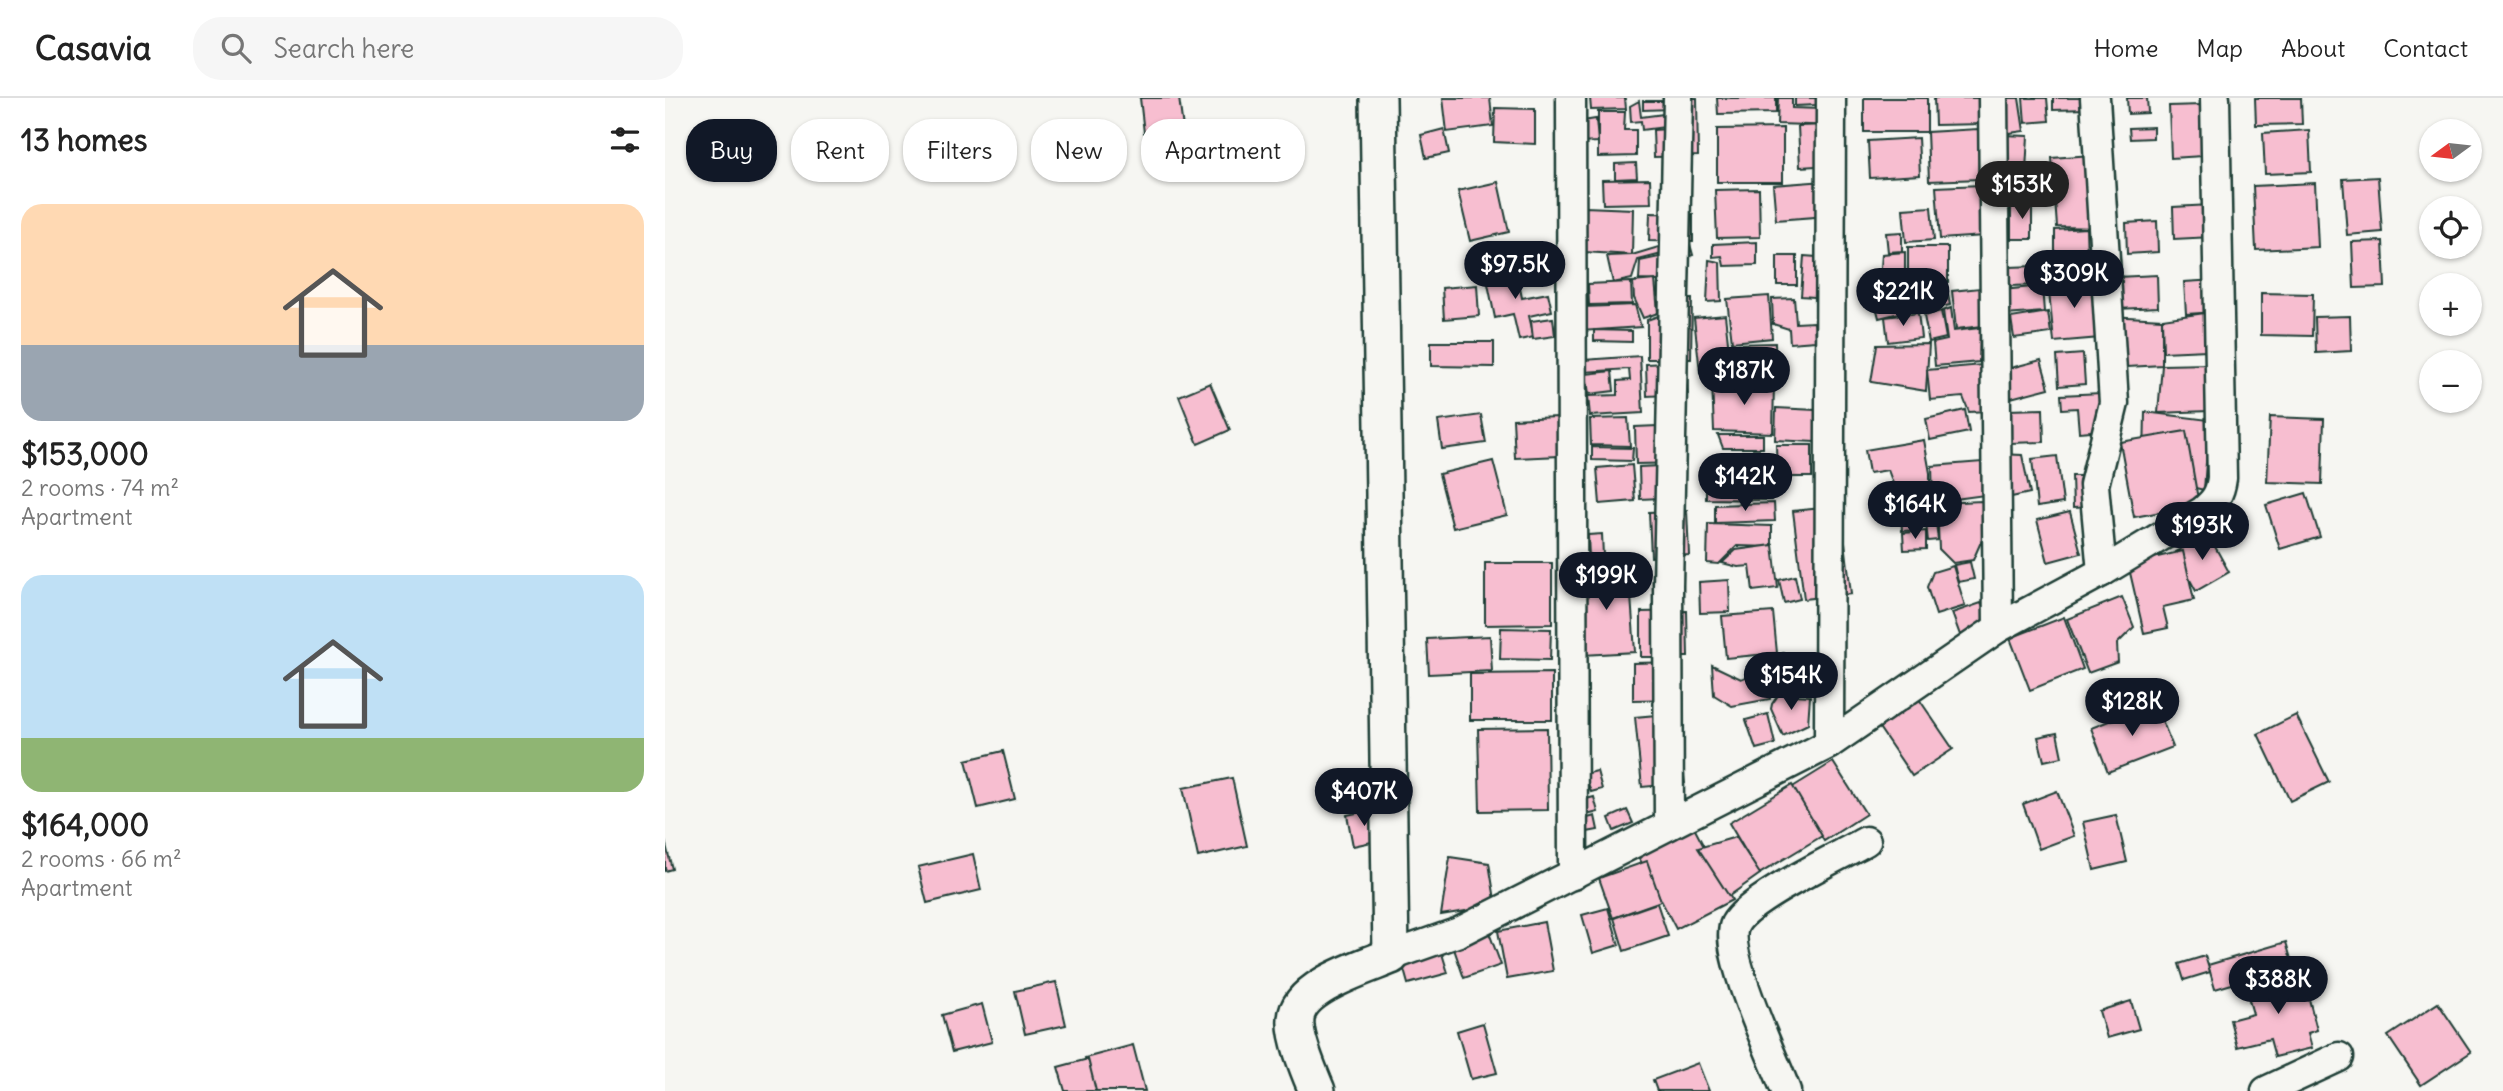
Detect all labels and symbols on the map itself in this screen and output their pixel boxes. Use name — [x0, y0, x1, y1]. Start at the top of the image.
north arrow — [2419, 119, 2481, 182]
pin: $153K — [1973, 162, 2071, 221]
pin: $97.5K — [1458, 242, 1572, 301]
pin: $309K — [2025, 250, 2123, 310]
pin: $221K — [1854, 268, 1952, 328]
pin: $187K — [1695, 348, 1793, 407]
pin: $142K — [1696, 454, 1794, 513]
pin: $164K — [1866, 482, 1964, 541]
pin: $193K — [2153, 503, 2251, 562]
pin: $199K — [1557, 552, 1655, 612]
pin: $154K — [1742, 652, 1840, 712]
pin: $128K — [2083, 678, 2181, 738]
pin: $407K — [1315, 768, 1413, 828]
pin: $388K — [2229, 956, 2327, 1016]

